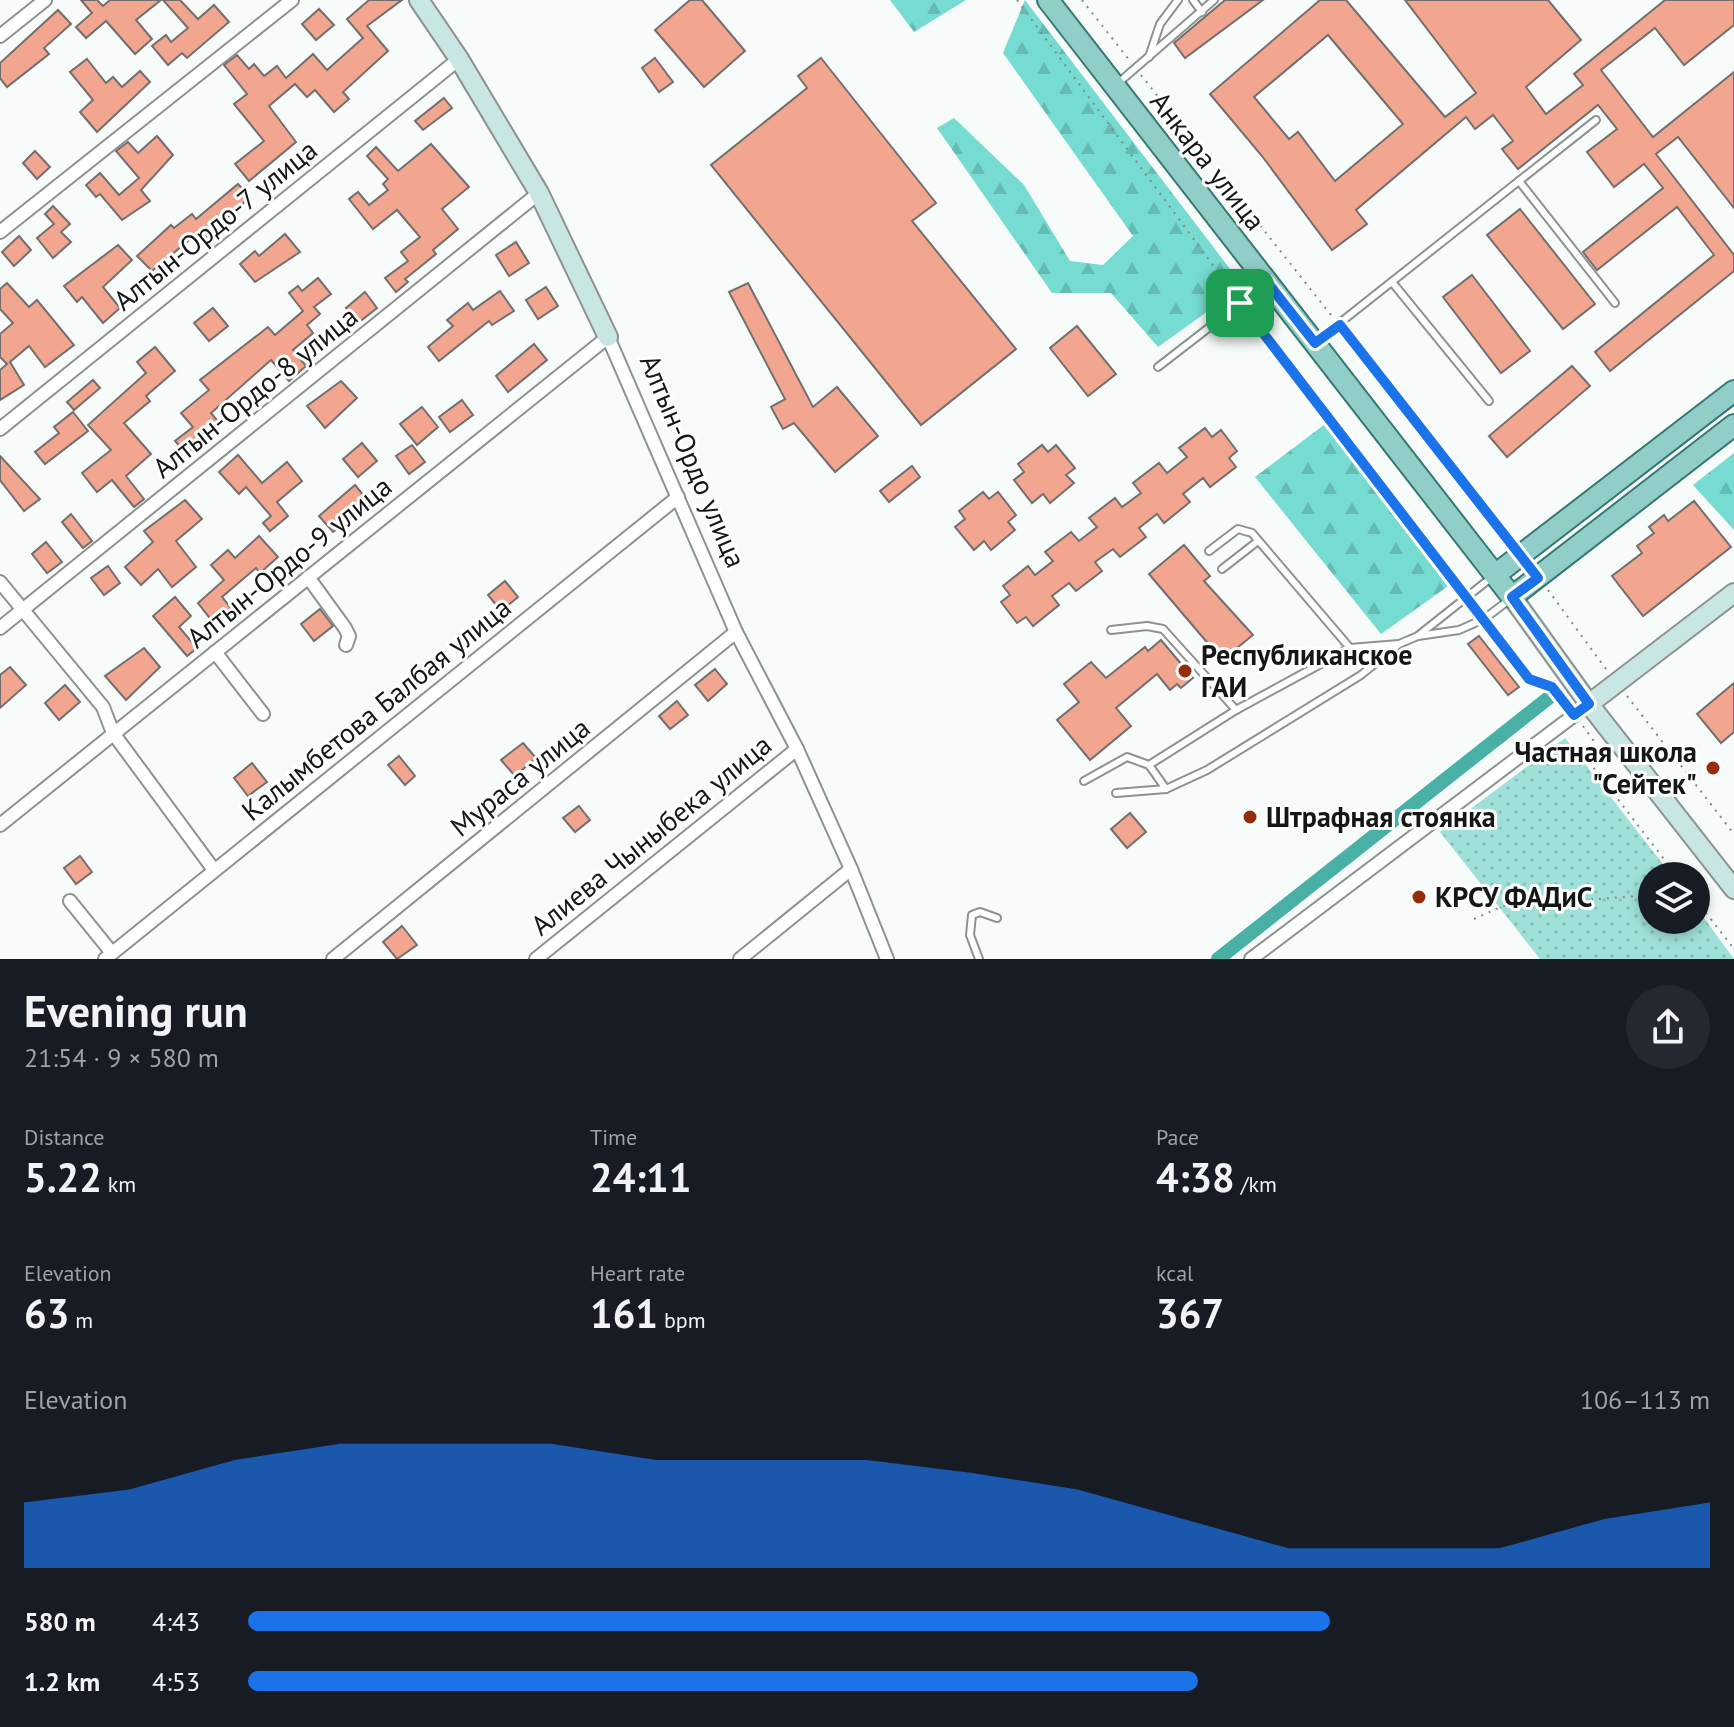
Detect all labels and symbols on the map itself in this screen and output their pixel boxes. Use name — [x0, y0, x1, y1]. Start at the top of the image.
street label: Анкара улица — [1143, 84, 1274, 238]
street label: Алтын-Ордо-7 улица — [105, 131, 324, 318]
pin — [1206, 269, 1274, 337]
street label: Алтын-Ордо-8 улица — [145, 297, 365, 486]
street label: Алтын-Ордо улица — [632, 349, 755, 573]
street label: Алтын-Ордо-9 улица — [179, 467, 399, 656]
street label: Калымбетова Балбая улица — [233, 588, 518, 829]
place label: Республиканское ГАИ — [1201, 636, 1413, 705]
marker: Республиканское ГАИ — [1176, 662, 1194, 680]
street label: Мураса улица — [442, 709, 597, 844]
street label: Алиева Чыныбека улица — [523, 726, 779, 943]
place label: Частная школа "Сейтек" — [1515, 733, 1697, 802]
marker: Частная школа "Сейтек" — [1704, 759, 1722, 777]
place label: Штрафная стоянка — [1266, 798, 1496, 835]
marker: Штрафная стоянка — [1241, 808, 1259, 826]
place label: КРСУ ФАДиС — [1435, 878, 1593, 915]
marker: КРСУ ФАДиС — [1410, 888, 1428, 906]

